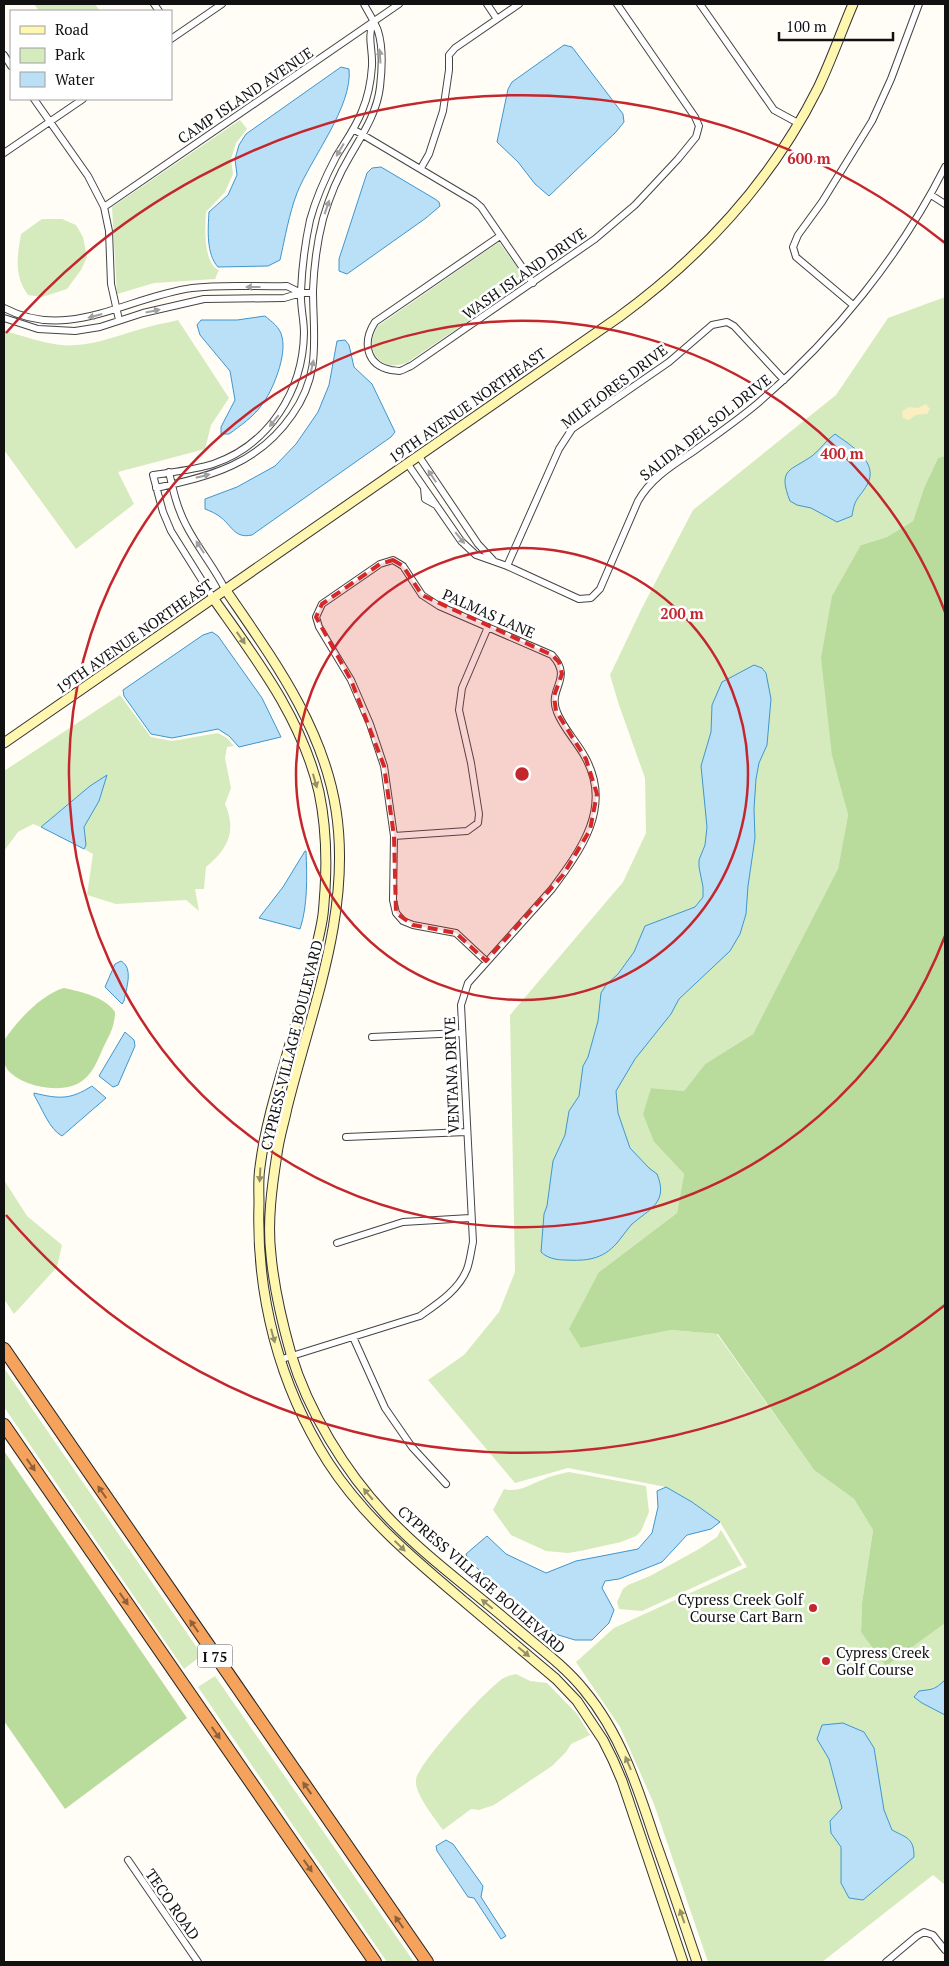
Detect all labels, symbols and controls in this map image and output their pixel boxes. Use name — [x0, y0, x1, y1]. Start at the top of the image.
legend — [10, 10, 172, 100]
scale bar — [779, 10, 893, 42]
text: 100 m — [786, 16, 827, 36]
text: Road — [55, 19, 88, 39]
street label: CAMP ISLAND AVENUE — [173, 42, 317, 148]
text: Park — [55, 44, 85, 64]
one-way arrow — [376, 48, 384, 64]
text: Water — [55, 69, 95, 89]
one-way arrow — [336, 144, 345, 157]
text: 600 m — [787, 148, 831, 168]
one-way arrow — [324, 199, 332, 214]
street label: WASH ISLAND DRIVE — [458, 223, 590, 323]
one-way arrow — [245, 283, 261, 291]
one-way arrow — [145, 307, 160, 315]
one-way arrow — [87, 313, 102, 321]
street label: MILFLORES DRIVE — [557, 339, 671, 433]
street label: 19TH AVENUE NORTHEAST — [384, 343, 550, 467]
one-way arrow — [308, 360, 316, 375]
street label: SALIDA DEL SOL DRIVE — [635, 369, 775, 485]
one-way arrow — [268, 414, 279, 427]
text: 400 m — [820, 443, 864, 463]
one-way arrow — [427, 470, 437, 483]
one-way arrow — [196, 472, 211, 480]
one-way arrow — [455, 532, 466, 545]
one-way arrow — [195, 541, 205, 554]
street label: 19TH AVENUE NORTHEAST — [51, 574, 217, 698]
street label: PALMAS LANE — [440, 584, 538, 642]
text: 200 m — [660, 603, 704, 623]
one-way arrow — [236, 631, 246, 644]
centre of rings — [513, 765, 531, 783]
one-way arrow — [312, 774, 320, 789]
street label: CYPRESS VILLAGE BOULEVARD — [255, 938, 327, 1152]
street label: VENTANA DRIVE — [439, 1016, 463, 1134]
one-way arrow — [255, 1167, 263, 1183]
one-way arrow — [269, 1328, 277, 1343]
one-way arrow — [26, 1458, 36, 1472]
one-way arrow — [97, 1485, 107, 1499]
one-way arrow — [363, 1488, 374, 1501]
street label: CYPRESS VILLAGE BOULEVARD — [394, 1501, 570, 1657]
one-way arrow — [394, 1540, 406, 1552]
place label: Cypress Creek Golf Course Cart Barn — [678, 1589, 804, 1626]
one-way arrow — [119, 1592, 129, 1606]
one-way arrow — [481, 1598, 494, 1609]
marker: Cypress Creek Golf Course Cart Barn — [807, 1602, 819, 1614]
one-way arrow — [189, 1619, 199, 1633]
place label: Cypress Creek Golf Course — [836, 1642, 930, 1679]
road number: I 75 — [198, 1644, 232, 1668]
one-way arrow — [518, 1646, 530, 1657]
marker: Cypress Creek Golf Course — [820, 1655, 832, 1667]
one-way arrow — [211, 1726, 221, 1739]
one-way arrow — [624, 1755, 632, 1770]
one-way arrow — [302, 1782, 312, 1795]
one-way arrow — [303, 1859, 313, 1873]
street label: TECO ROAD — [141, 1865, 205, 1943]
one-way arrow — [677, 1908, 685, 1923]
one-way arrow — [394, 1915, 404, 1929]

